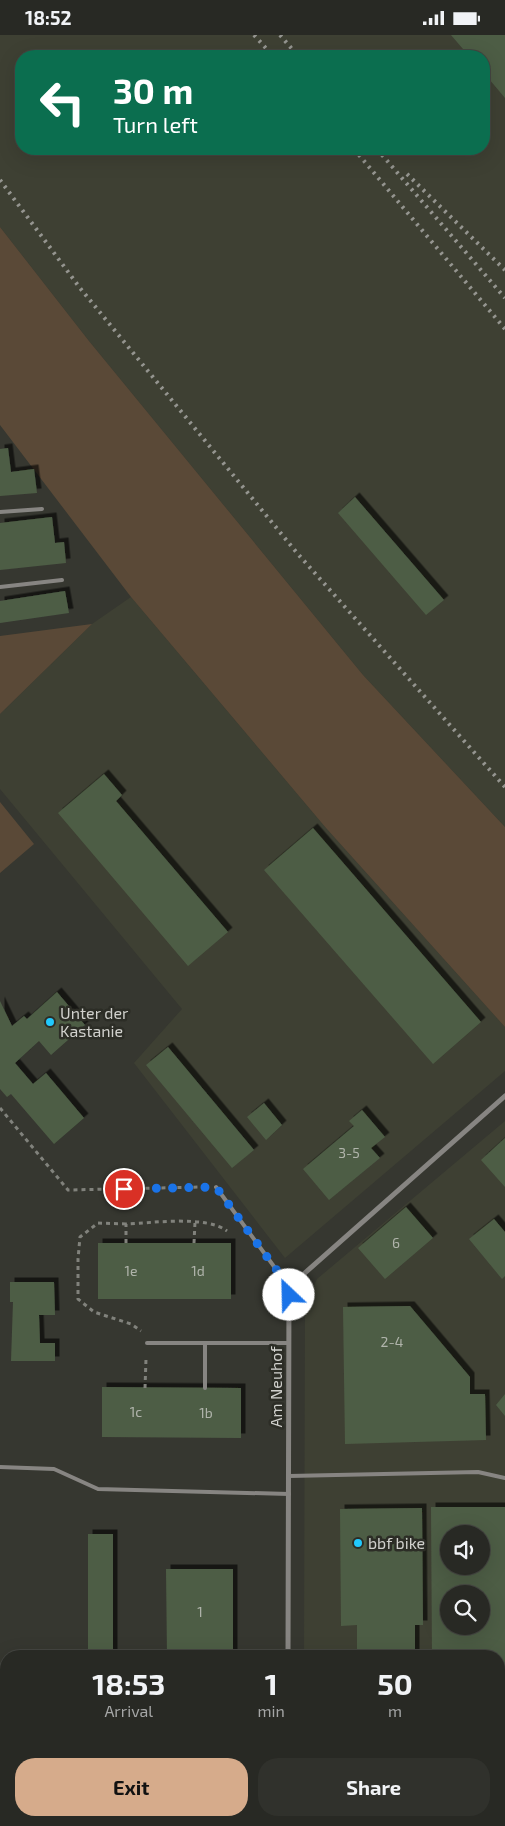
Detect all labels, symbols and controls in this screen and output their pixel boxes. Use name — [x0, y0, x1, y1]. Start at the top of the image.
text: 18:52 — [25, 6, 71, 29]
text: 30 m — [113, 69, 193, 111]
icon: left — [30, 70, 95, 135]
text: Turn left — [113, 111, 198, 137]
place label: Unter der Kastanie — [60, 1003, 129, 1040]
marker: Unter der Kastanie — [44, 1016, 56, 1028]
house number: 3-5 — [338, 1144, 360, 1161]
pin — [103, 1168, 145, 1210]
icon: arrive — [110, 1175, 138, 1203]
house number: 6 — [392, 1234, 400, 1251]
house number: 1e — [124, 1262, 138, 1279]
house number: 1d — [191, 1262, 205, 1279]
position arrow — [262, 1268, 314, 1320]
house number: 2-4 — [381, 1333, 403, 1350]
street label: Am Neuhof — [266, 1346, 285, 1427]
house number: 1c — [130, 1403, 142, 1420]
house number: 1b — [199, 1404, 213, 1421]
map controls — [440, 1525, 490, 1635]
button: sound — [440, 1525, 490, 1575]
place label: bbf bike — [368, 1533, 425, 1552]
marker: bbf bike — [352, 1537, 364, 1549]
button: search — [440, 1585, 490, 1635]
house number: 1 — [197, 1603, 203, 1620]
text: 18:53 — [92, 1665, 165, 1701]
text: 1 — [265, 1665, 278, 1701]
text: 50 — [377, 1665, 413, 1701]
text: Arrival — [104, 1701, 153, 1720]
text: min — [258, 1701, 285, 1720]
text: m — [388, 1701, 402, 1720]
button: Exit — [15, 1758, 248, 1816]
button: Share — [258, 1758, 490, 1816]

